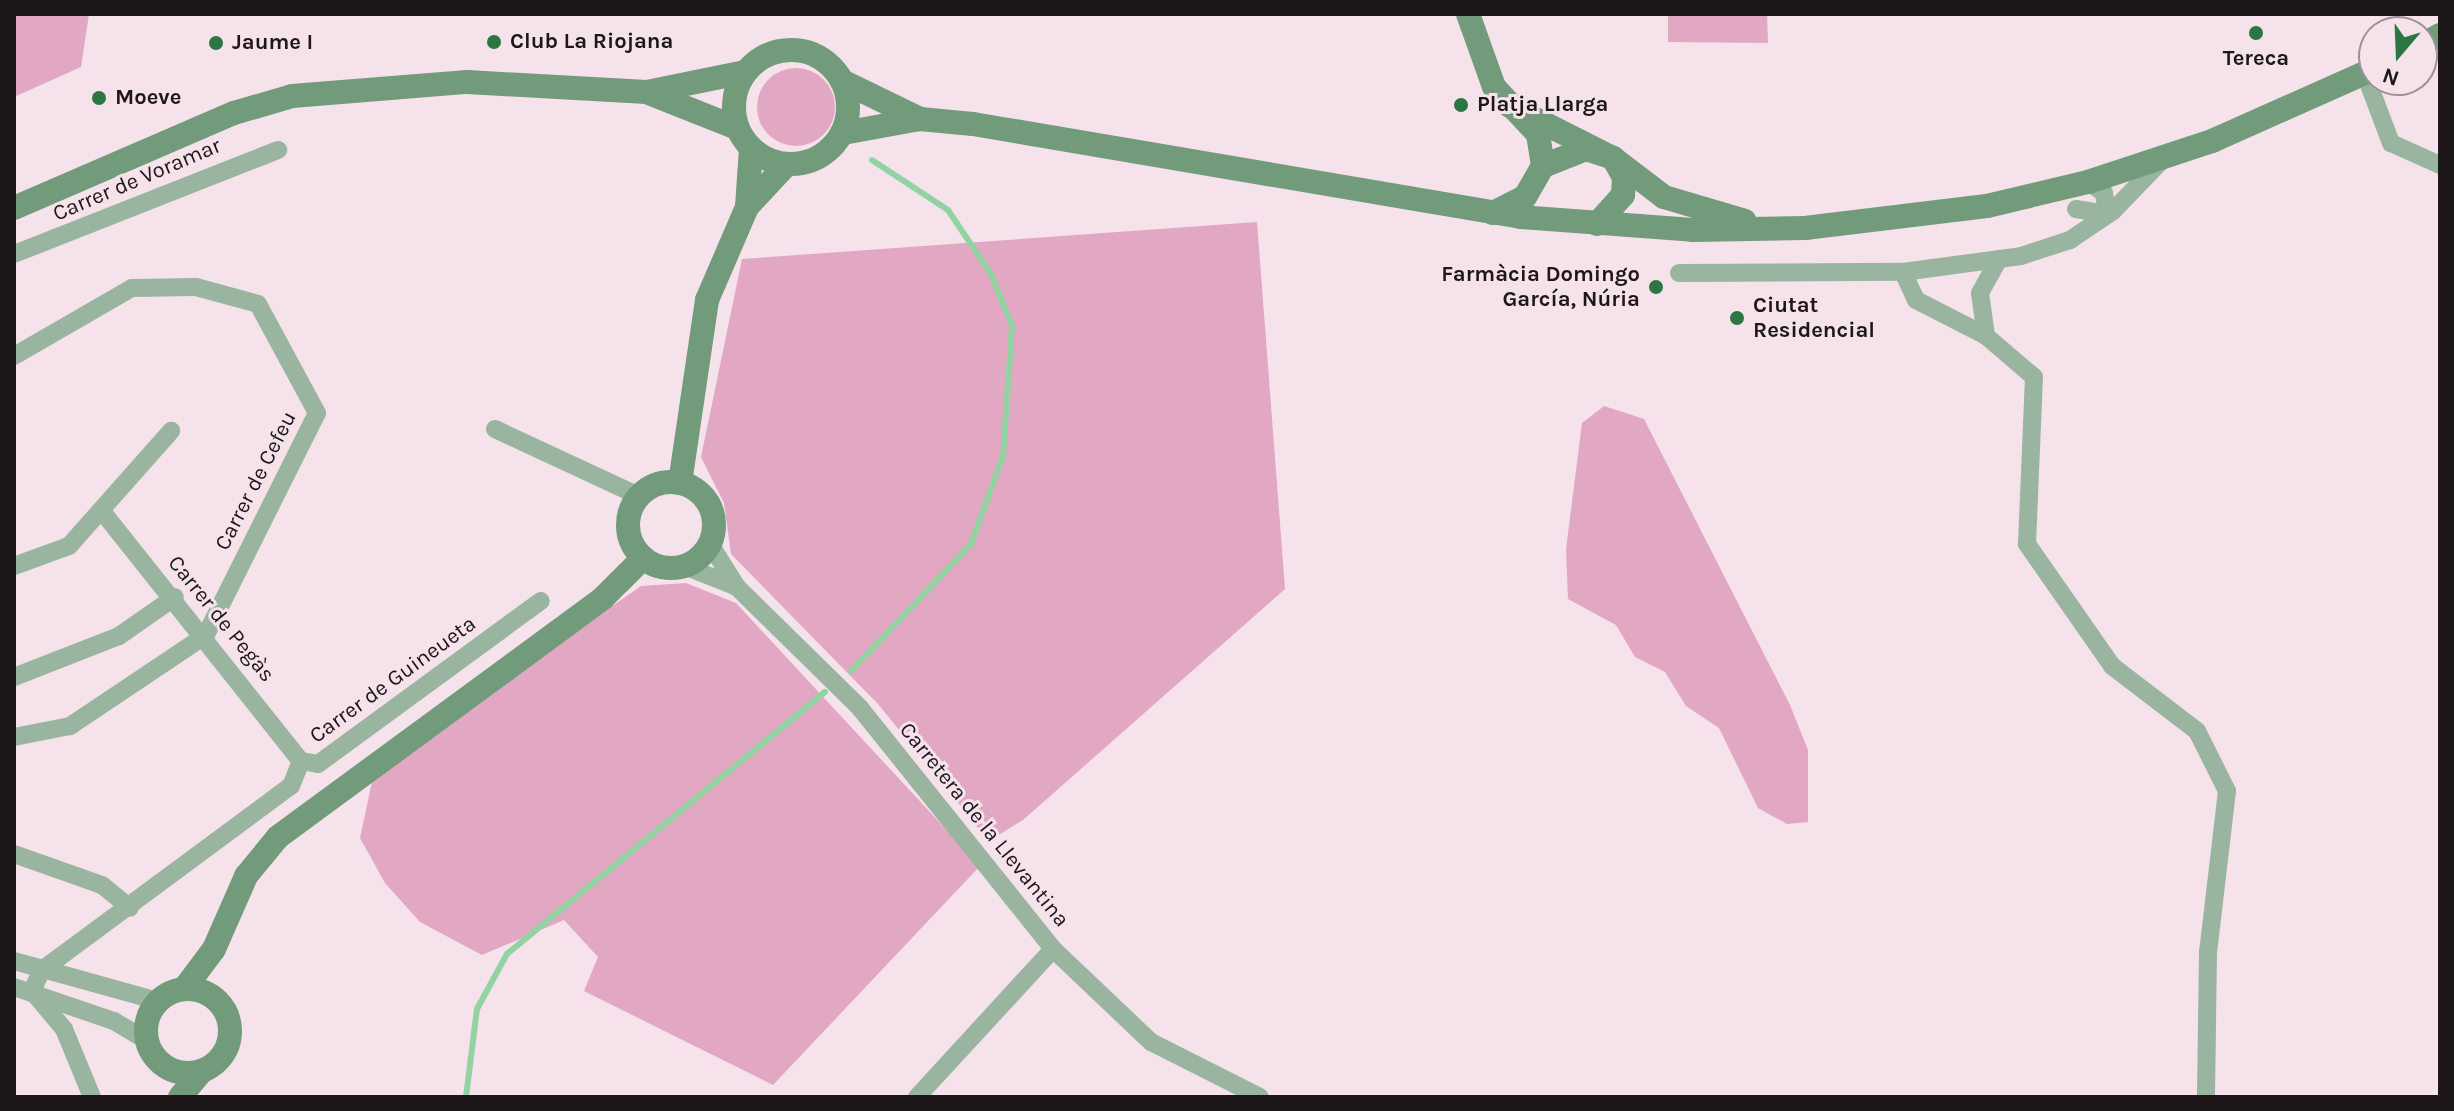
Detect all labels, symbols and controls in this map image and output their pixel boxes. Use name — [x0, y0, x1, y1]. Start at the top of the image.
north arrow — [2358, 16, 2438, 96]
marker: Tereca — [2247, 24, 2265, 42]
place label: Club La Riojana — [510, 29, 673, 55]
place label: Jaume I — [232, 30, 313, 56]
marker: Club La Riojana — [485, 33, 503, 51]
marker: Jaume I — [207, 34, 225, 52]
place label: Tereca — [2223, 46, 2289, 72]
text: N — [2379, 62, 2403, 92]
place label: Moeve — [115, 85, 181, 111]
marker: Moeve — [90, 89, 108, 107]
place label: Platja Llarga — [1477, 92, 1608, 118]
marker: Platja Llarga — [1452, 96, 1470, 114]
street label: Carrer de Voramar — [49, 133, 225, 227]
place label: Farmàcia Domingo García, Núria — [1441, 261, 1640, 312]
marker: Farmàcia Domingo García, Núria — [1647, 278, 1665, 296]
place label: Ciutat Residencial — [1753, 292, 1875, 344]
marker: Ciutat Residencial — [1728, 309, 1746, 327]
street label: Carrer de Cefeu — [210, 407, 302, 555]
street label: Carrer de Pegàs — [162, 550, 280, 688]
street label: Carrer de Guineueta — [305, 611, 481, 749]
street label: Carretera de la Llevantina — [893, 718, 1075, 932]

